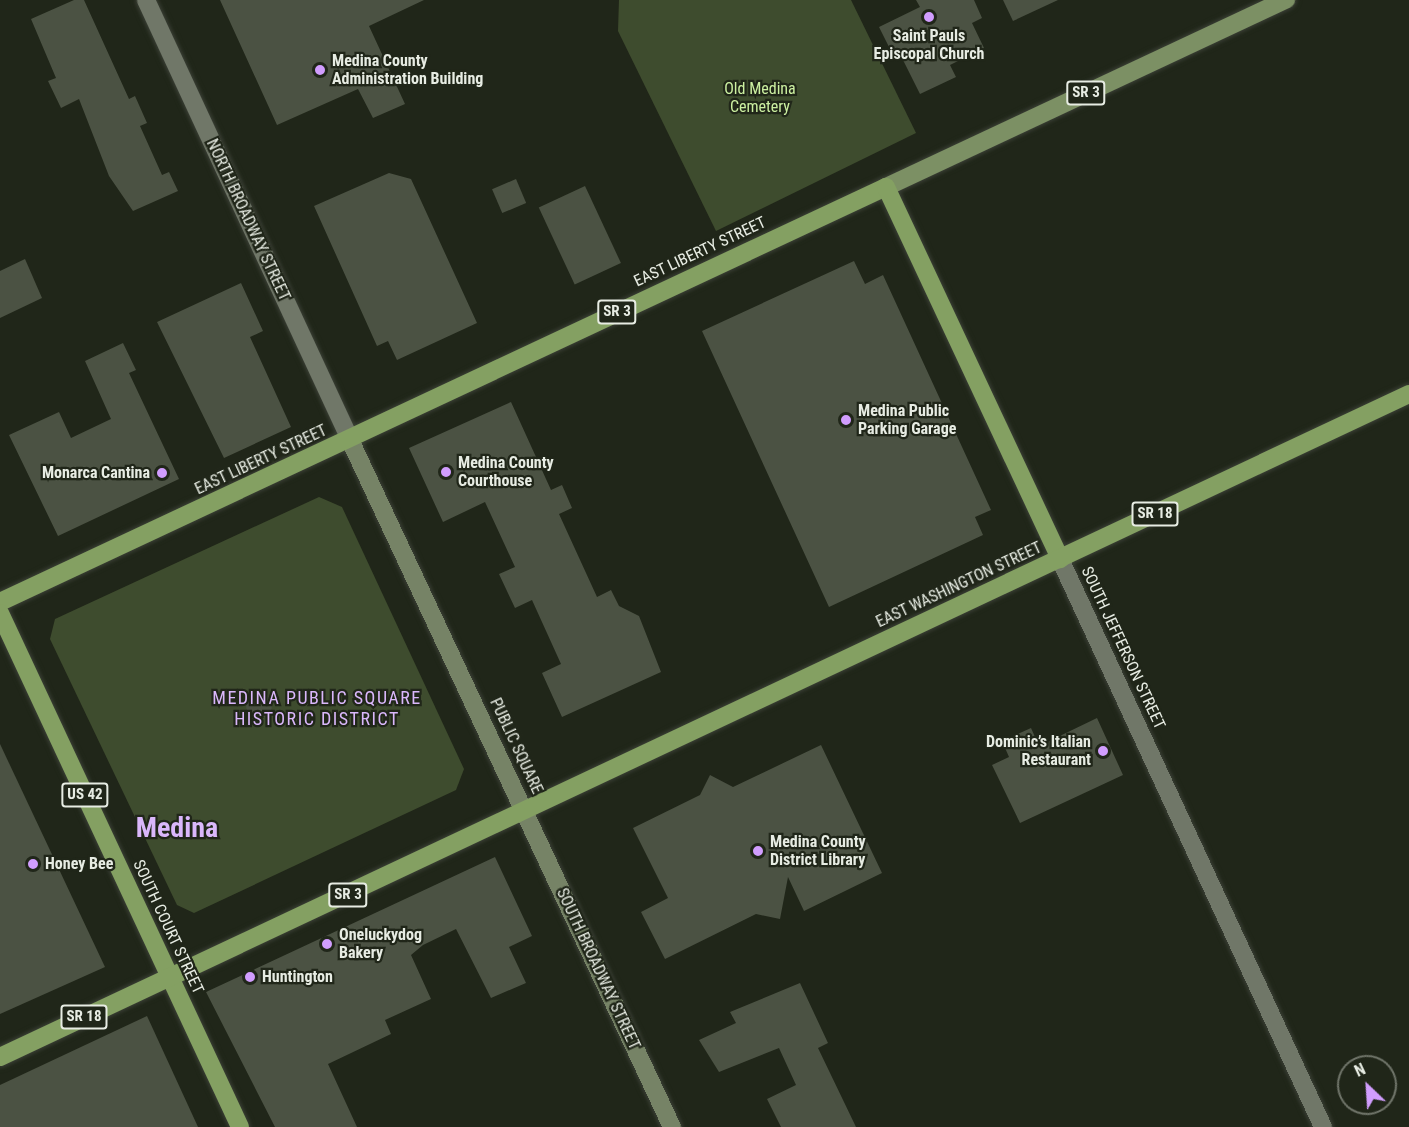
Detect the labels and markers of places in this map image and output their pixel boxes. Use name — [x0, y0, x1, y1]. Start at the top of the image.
marker: Saint Pauls Episcopal Church — [922, 10, 936, 24]
place label: Saint Pauls Episcopal Church — [874, 26, 984, 64]
place label: Medina County Administration Building — [332, 51, 483, 89]
marker: Medina County Administration Building — [313, 63, 327, 77]
place label: Medina Public Parking Garage — [858, 401, 956, 439]
marker: Medina Public Parking Garage — [839, 413, 853, 427]
place label: Medina County Courthouse — [458, 453, 554, 491]
place label: Monarca Cantina — [42, 463, 150, 483]
marker: Medina County Courthouse — [439, 465, 453, 479]
marker: Monarca Cantina — [155, 466, 169, 480]
place label: Dominic’s Italian Restaurant — [986, 732, 1091, 770]
marker: Dominic’s Italian Restaurant — [1096, 744, 1110, 758]
place label: Medina County District Library — [770, 832, 866, 870]
marker: Medina County District Library — [751, 844, 765, 858]
place label: Honey Bee — [45, 854, 113, 874]
marker: Honey Bee — [26, 857, 40, 871]
place label: Oneluckydog Bakery — [339, 925, 422, 963]
marker: Oneluckydog Bakery — [320, 937, 334, 951]
place label: Huntington — [262, 967, 333, 987]
marker: Huntington — [243, 970, 257, 984]

